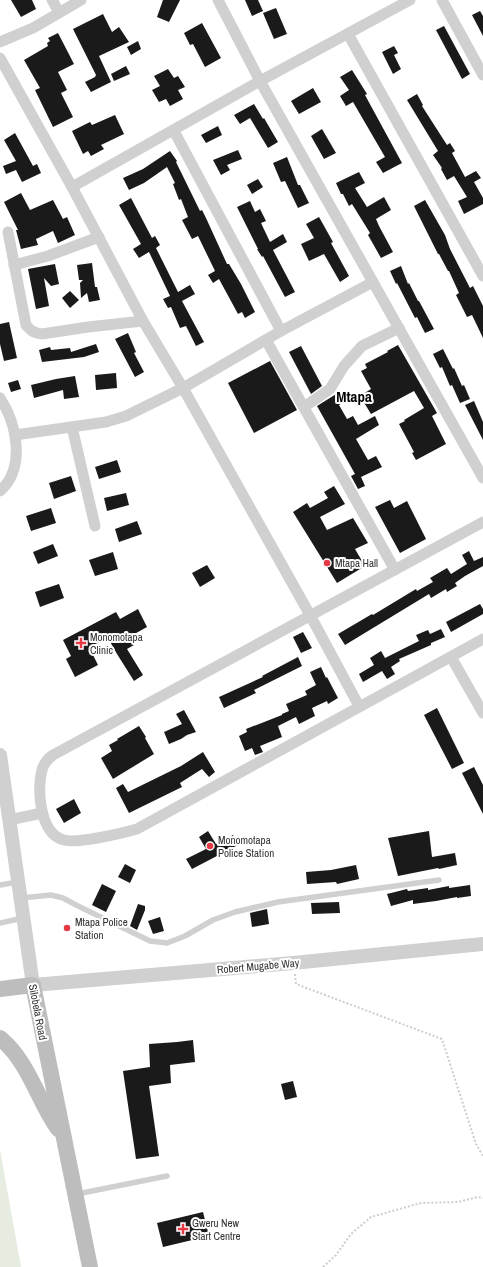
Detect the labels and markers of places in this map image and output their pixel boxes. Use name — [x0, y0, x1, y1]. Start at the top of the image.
place label: Mtapa Hall — [335, 556, 378, 570]
marker: Mtapa Hall — [322, 558, 332, 568]
place label: Monomotapa Clinic — [90, 630, 143, 657]
marker: Monomotapa Clinic — [75, 637, 87, 649]
place label: Monomotapa Police Station — [218, 833, 274, 860]
marker: Monomotapa Police Station — [205, 841, 215, 851]
place label: Mtapa Police Station — [75, 915, 128, 942]
marker: Mtapa Police Station — [62, 923, 72, 933]
place label: Gweru New Start Centre — [192, 1216, 241, 1243]
marker: Gweru New Start Centre — [177, 1223, 189, 1235]

